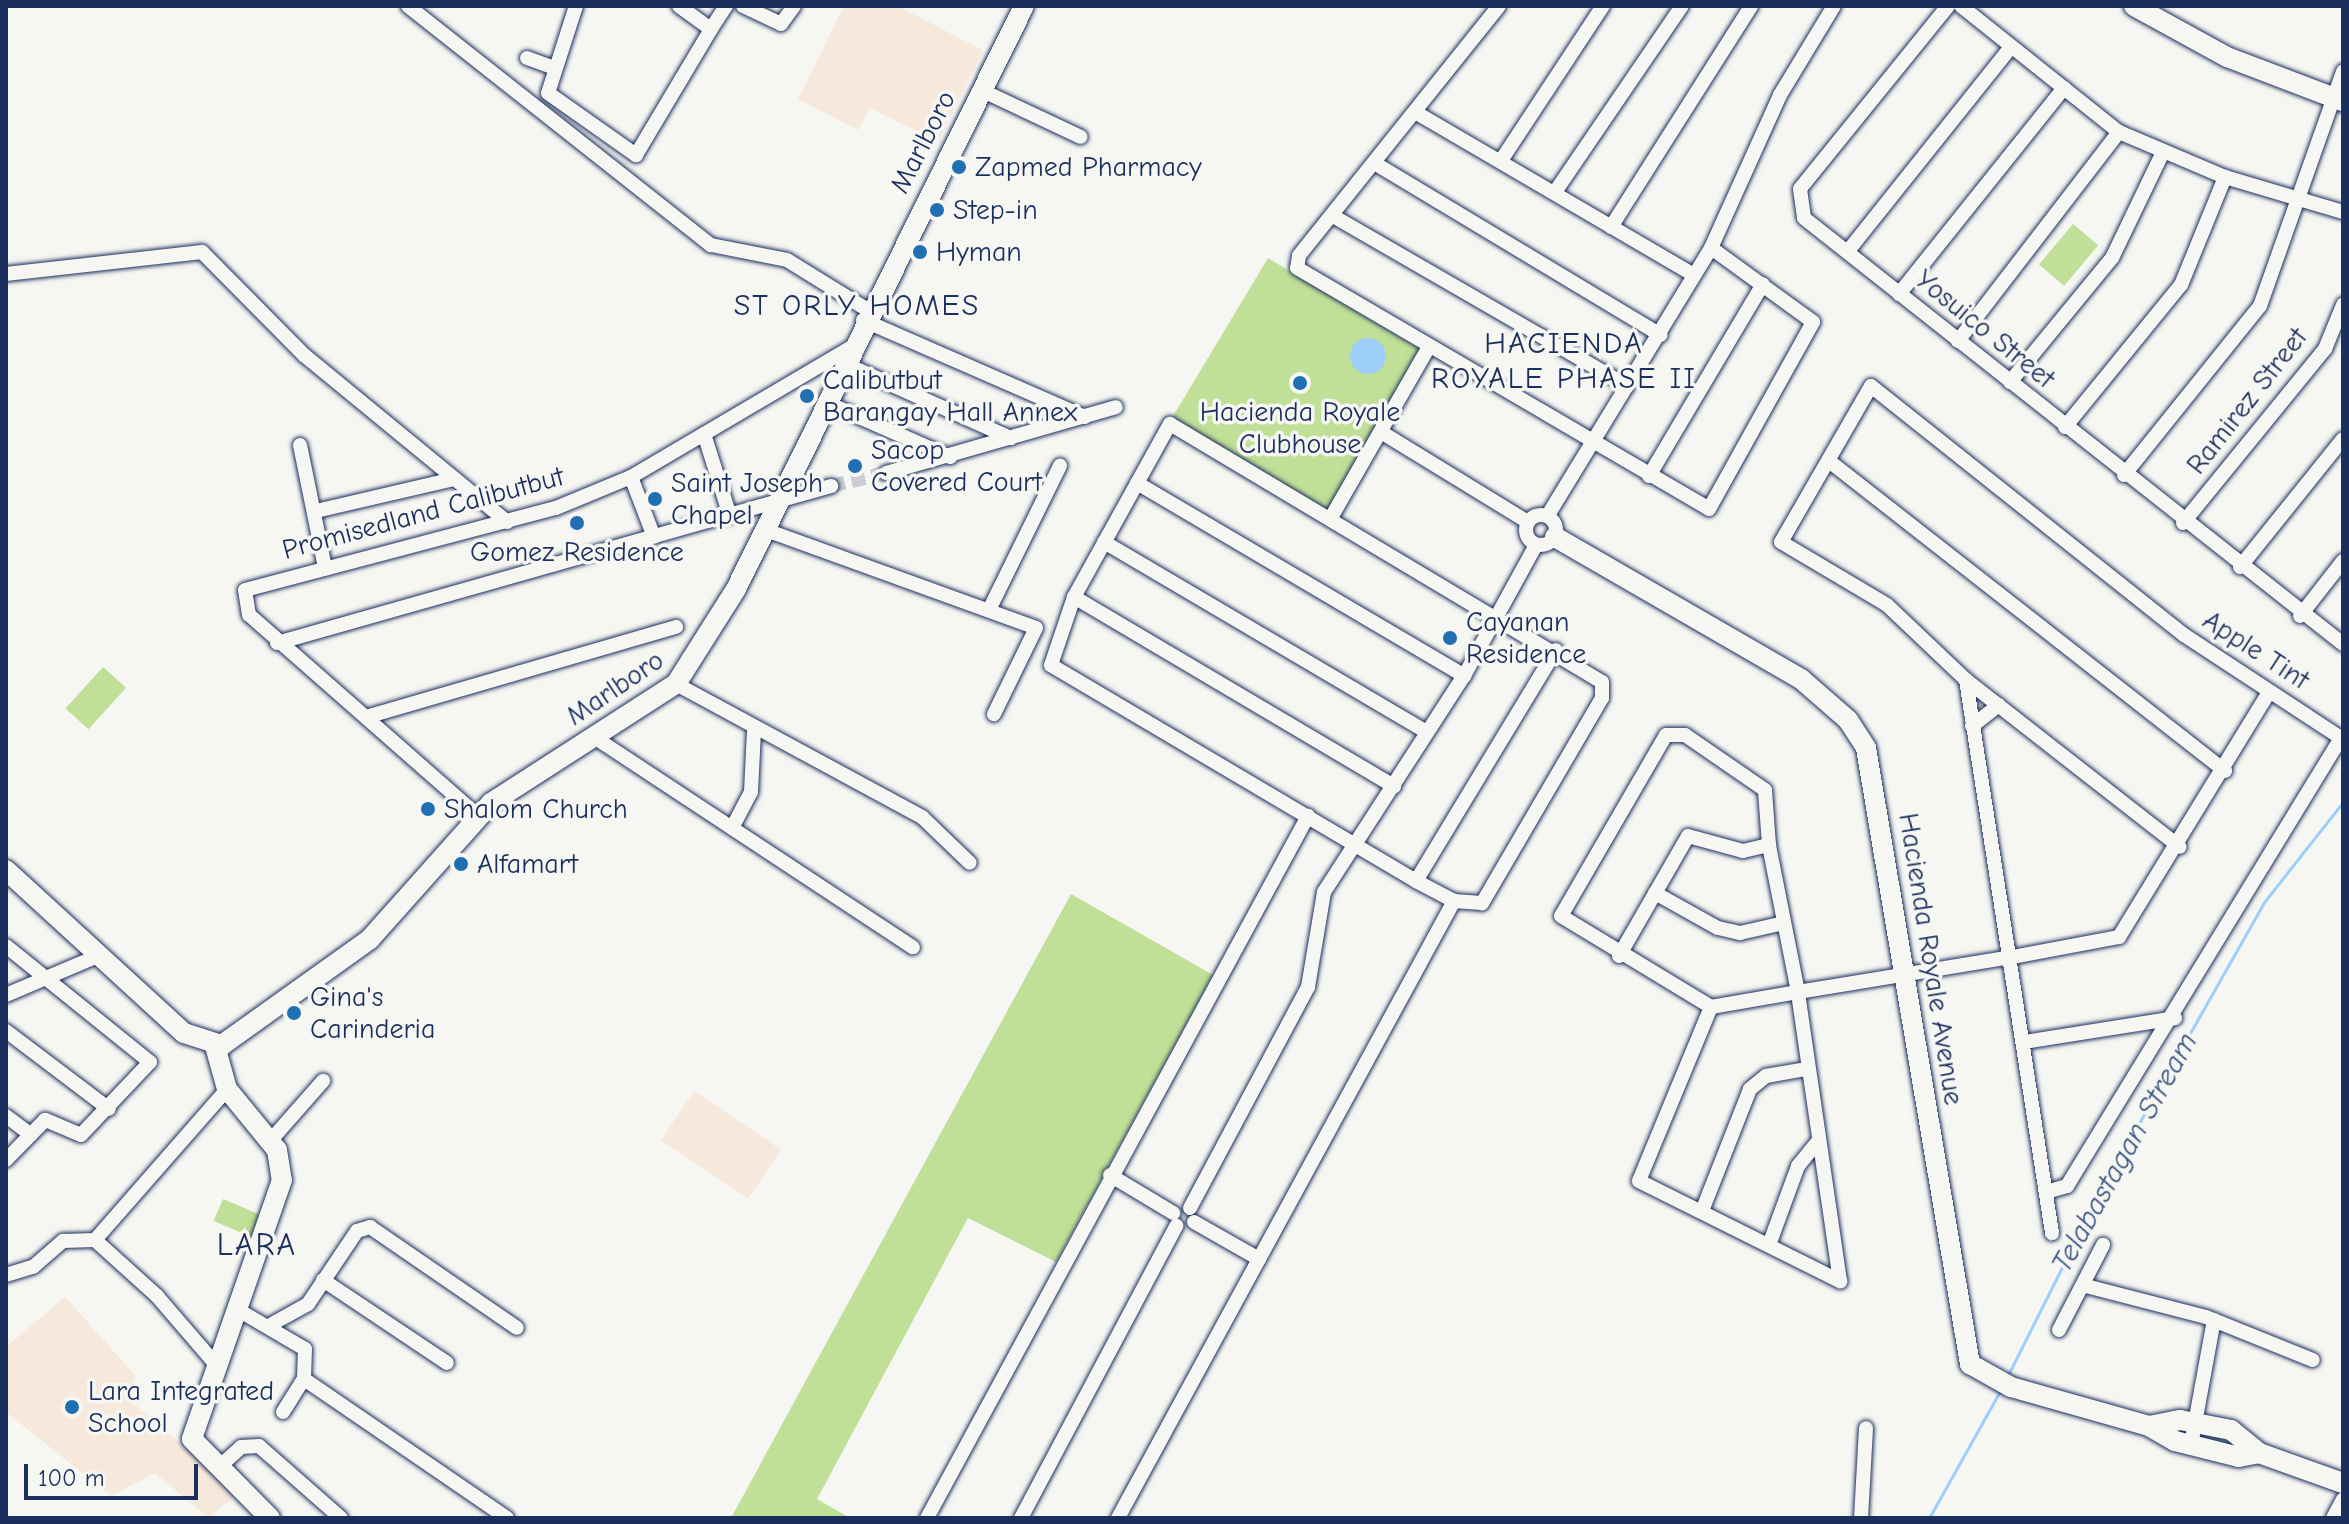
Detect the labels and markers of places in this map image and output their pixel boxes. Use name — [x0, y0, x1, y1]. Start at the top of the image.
place label: Zapmed Pharmacy — [975, 150, 1202, 184]
marker: Zapmed Pharmacy — [950, 158, 968, 176]
place label: Step-in — [953, 193, 1038, 227]
marker: Step-in — [928, 201, 946, 219]
place label: Hyman — [936, 235, 1022, 269]
marker: Hyman — [911, 243, 929, 261]
place label: Calibutbut Barangay Hall Annex — [823, 363, 1077, 429]
marker: Hacienda Royale Clubhouse — [1291, 374, 1309, 392]
marker: Calibutbut Barangay Hall Annex — [798, 387, 816, 405]
place label: Hacienda Royale Clubhouse — [1200, 395, 1400, 461]
place label: Sacop Covered Court — [871, 433, 1042, 499]
marker: Sacop Covered Court — [846, 457, 864, 475]
place label: Saint Joseph Chapel — [671, 466, 823, 532]
marker: Saint Joseph Chapel — [646, 490, 664, 508]
marker: Gomez Residence — [568, 514, 586, 532]
place label: Gomez Residence — [470, 535, 684, 569]
place label: Cayanan Residence — [1466, 605, 1586, 671]
marker: Cayanan Residence — [1441, 629, 1459, 647]
place label: Shalom Church — [444, 792, 628, 826]
marker: Shalom Church — [419, 800, 437, 818]
place label: Alfamart — [477, 847, 578, 881]
marker: Alfamart — [452, 855, 470, 873]
place label: Gina's Carinderia — [310, 980, 435, 1046]
marker: Gina's Carinderia — [285, 1004, 303, 1022]
place label: Lara Integrated School — [88, 1374, 274, 1440]
marker: Lara Integrated School — [63, 1398, 81, 1416]

